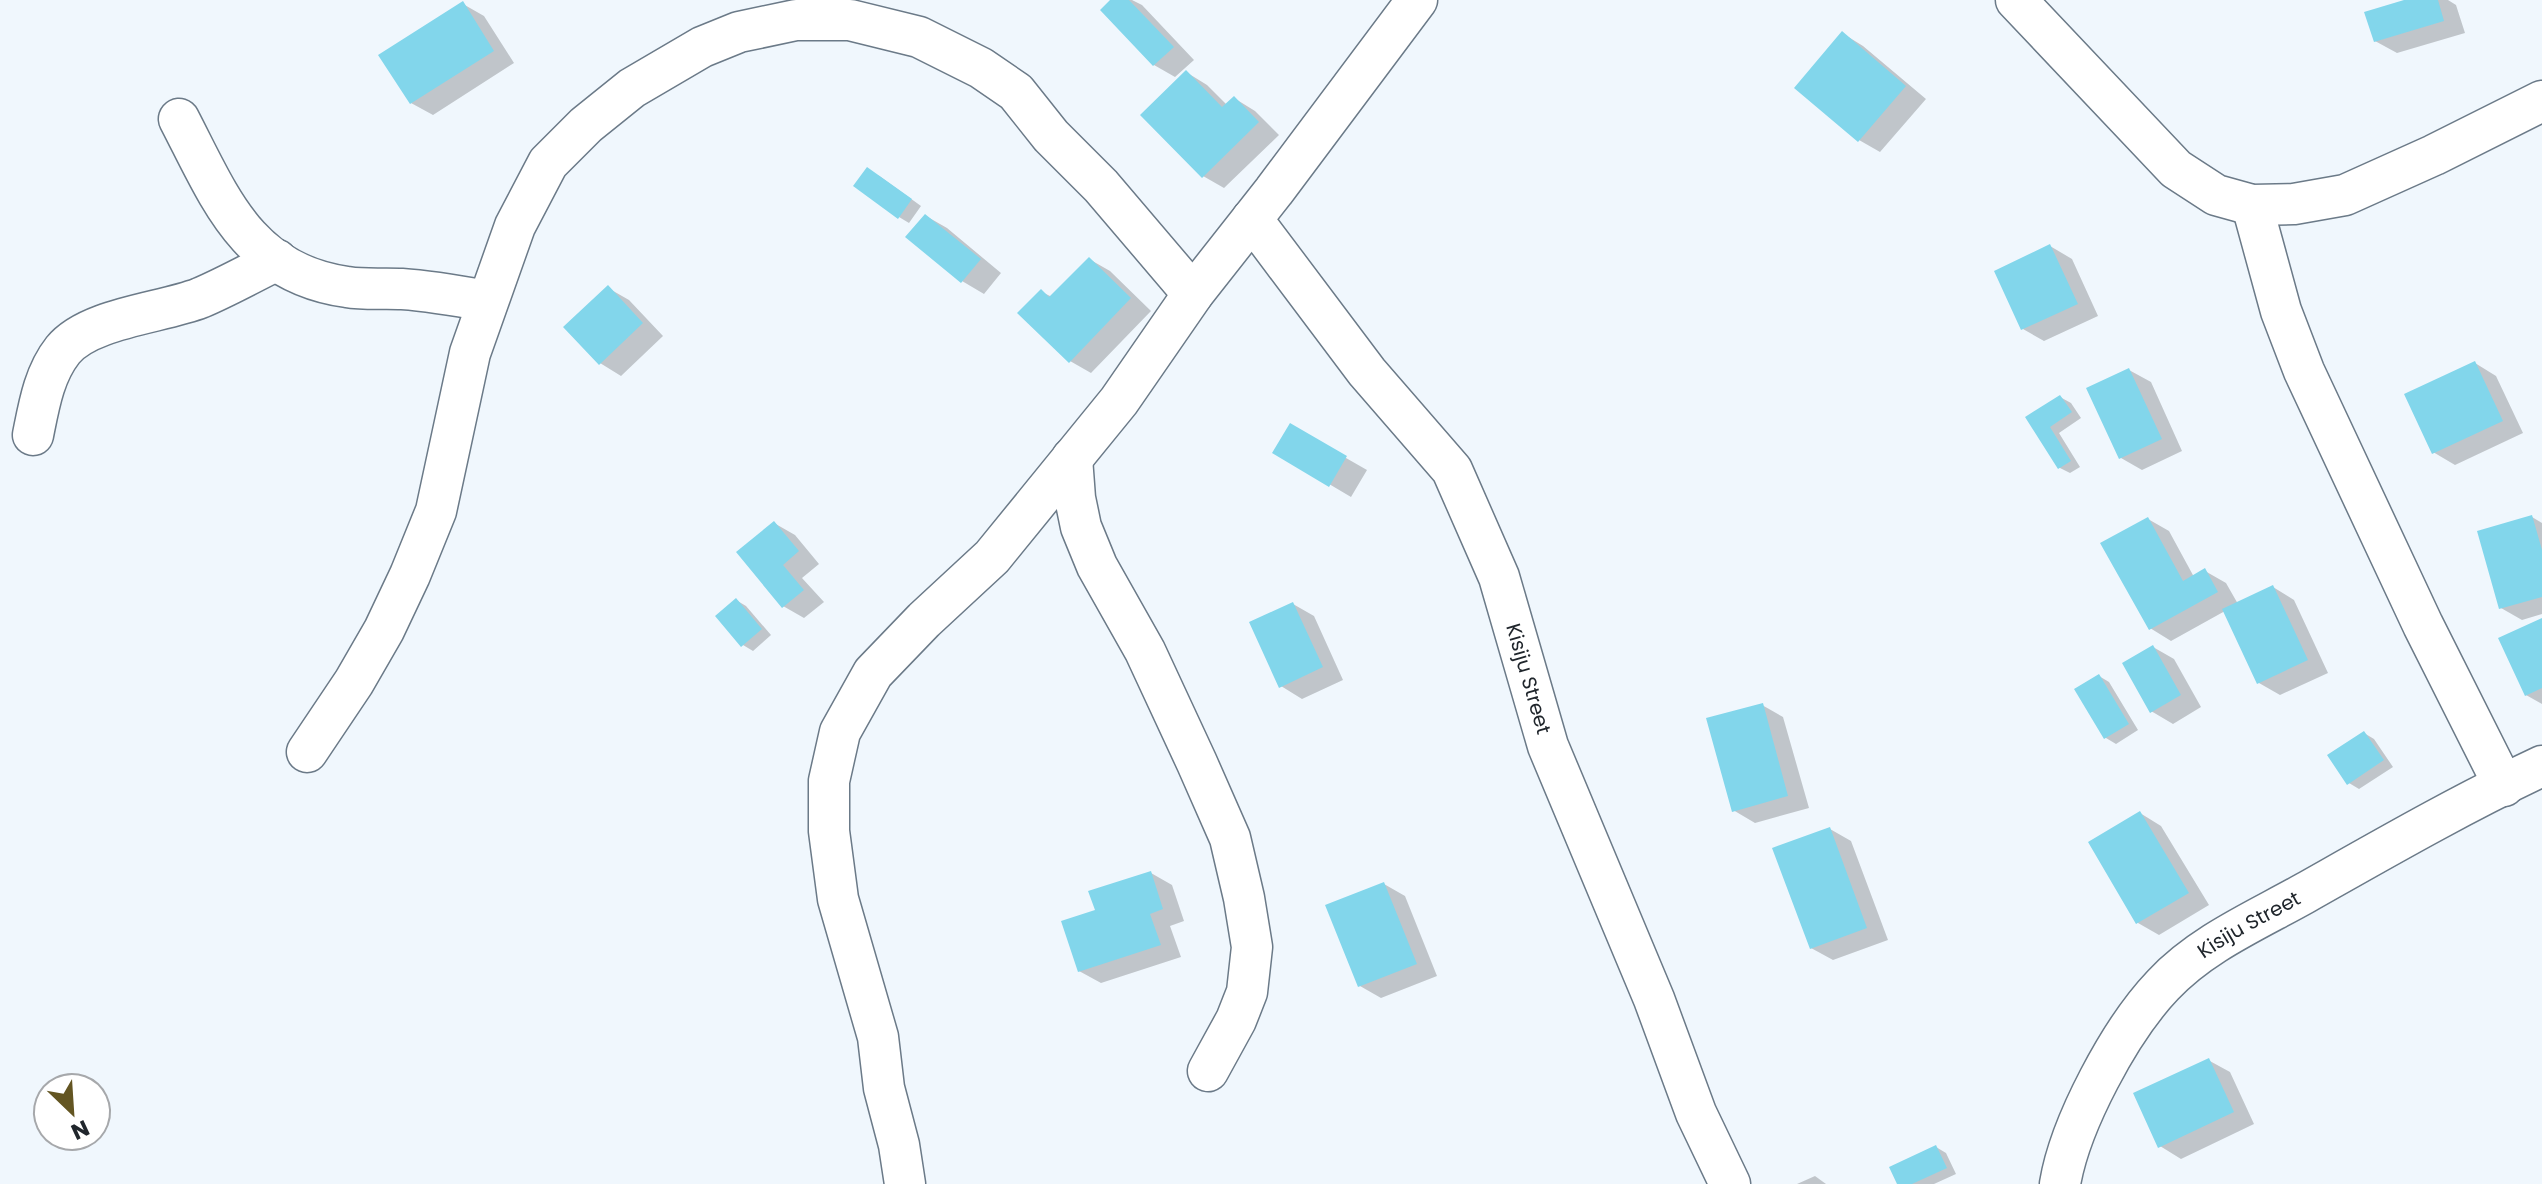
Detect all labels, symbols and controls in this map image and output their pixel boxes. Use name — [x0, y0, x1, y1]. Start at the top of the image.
street label: Kisiju Street — [1499, 620, 1558, 737]
street label: Kisiju Street — [2192, 884, 2305, 965]
north arrow — [32, 1072, 112, 1152]
text: N — [66, 1112, 94, 1147]

